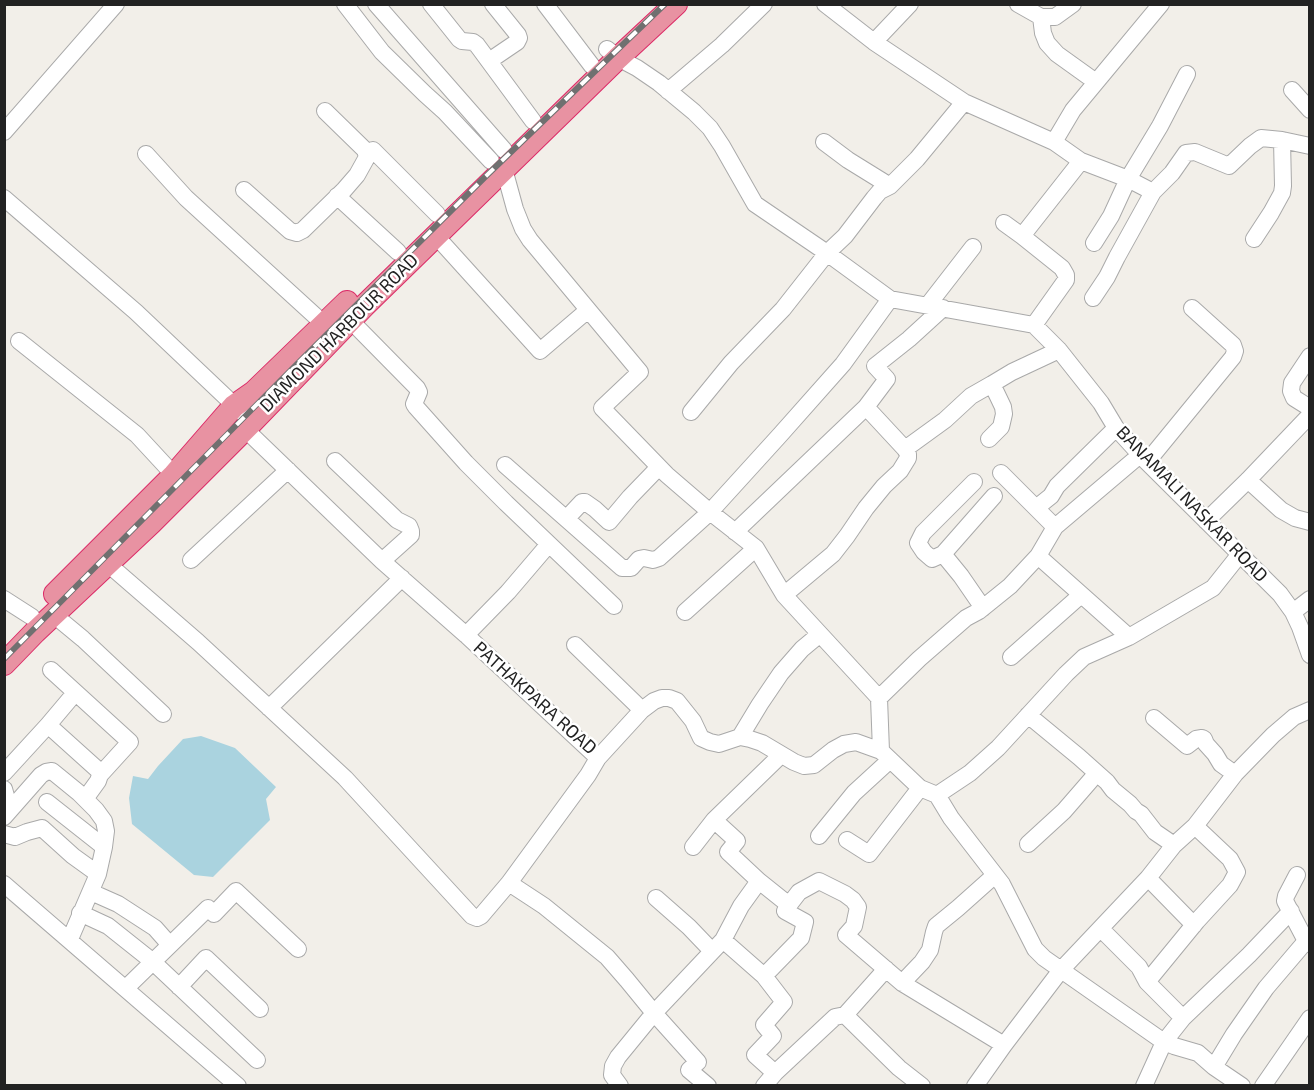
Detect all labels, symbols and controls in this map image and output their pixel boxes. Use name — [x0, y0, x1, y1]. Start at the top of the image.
street label: DIAMOND HARBOUR ROAD — [255, 249, 423, 417]
street label: BANAMALI NASKAR ROAD — [1112, 422, 1272, 586]
street label: PATHAKPARA ROAD — [469, 637, 601, 759]

